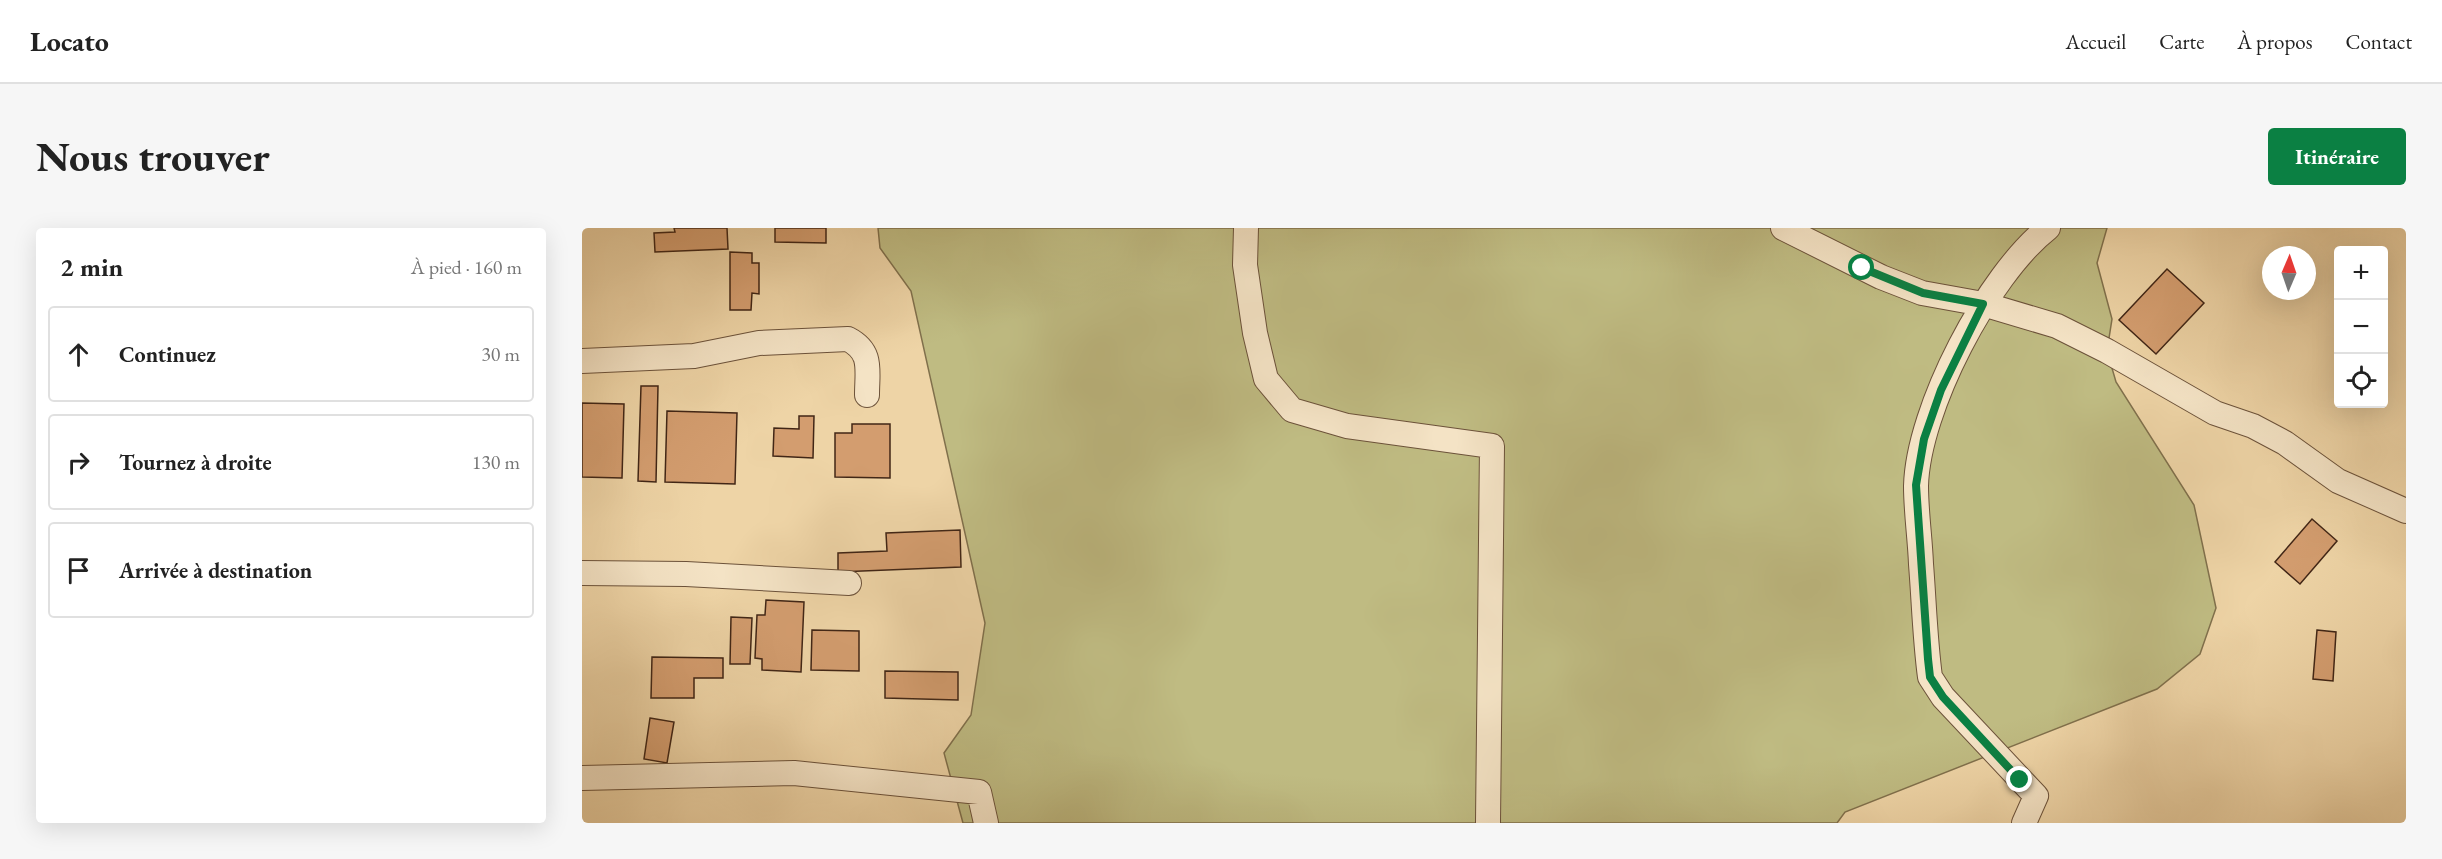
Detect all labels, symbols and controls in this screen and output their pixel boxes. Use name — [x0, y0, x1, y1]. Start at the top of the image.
text: Locato — [30, 23, 109, 59]
text: Accueil — [2066, 28, 2126, 55]
text: Carte — [2159, 28, 2204, 55]
text: À propos — [2237, 28, 2312, 55]
text: Contact — [2345, 28, 2412, 55]
button: Itinéraire — [2268, 128, 2406, 185]
text: Nous trouver — [36, 129, 270, 184]
north arrow — [2262, 246, 2316, 300]
map controls — [2334, 246, 2388, 408]
button: + — [2334, 246, 2388, 300]
text: 2 min — [60, 250, 123, 284]
text: À pied · 160 m — [411, 254, 522, 280]
route start — [1848, 254, 1874, 280]
button: − — [2334, 300, 2388, 354]
icon: ahead — [62, 338, 95, 371]
text: Continuez — [119, 340, 216, 369]
text: 30 m — [481, 341, 520, 367]
button: locate — [2334, 354, 2388, 408]
icon: right — [62, 446, 95, 479]
text: Tournez à droite — [119, 448, 272, 477]
text: 130 m — [472, 449, 520, 475]
icon: arrive — [62, 554, 95, 587]
text: Arrivée à destination — [119, 556, 312, 585]
route end — [2006, 766, 2032, 792]

